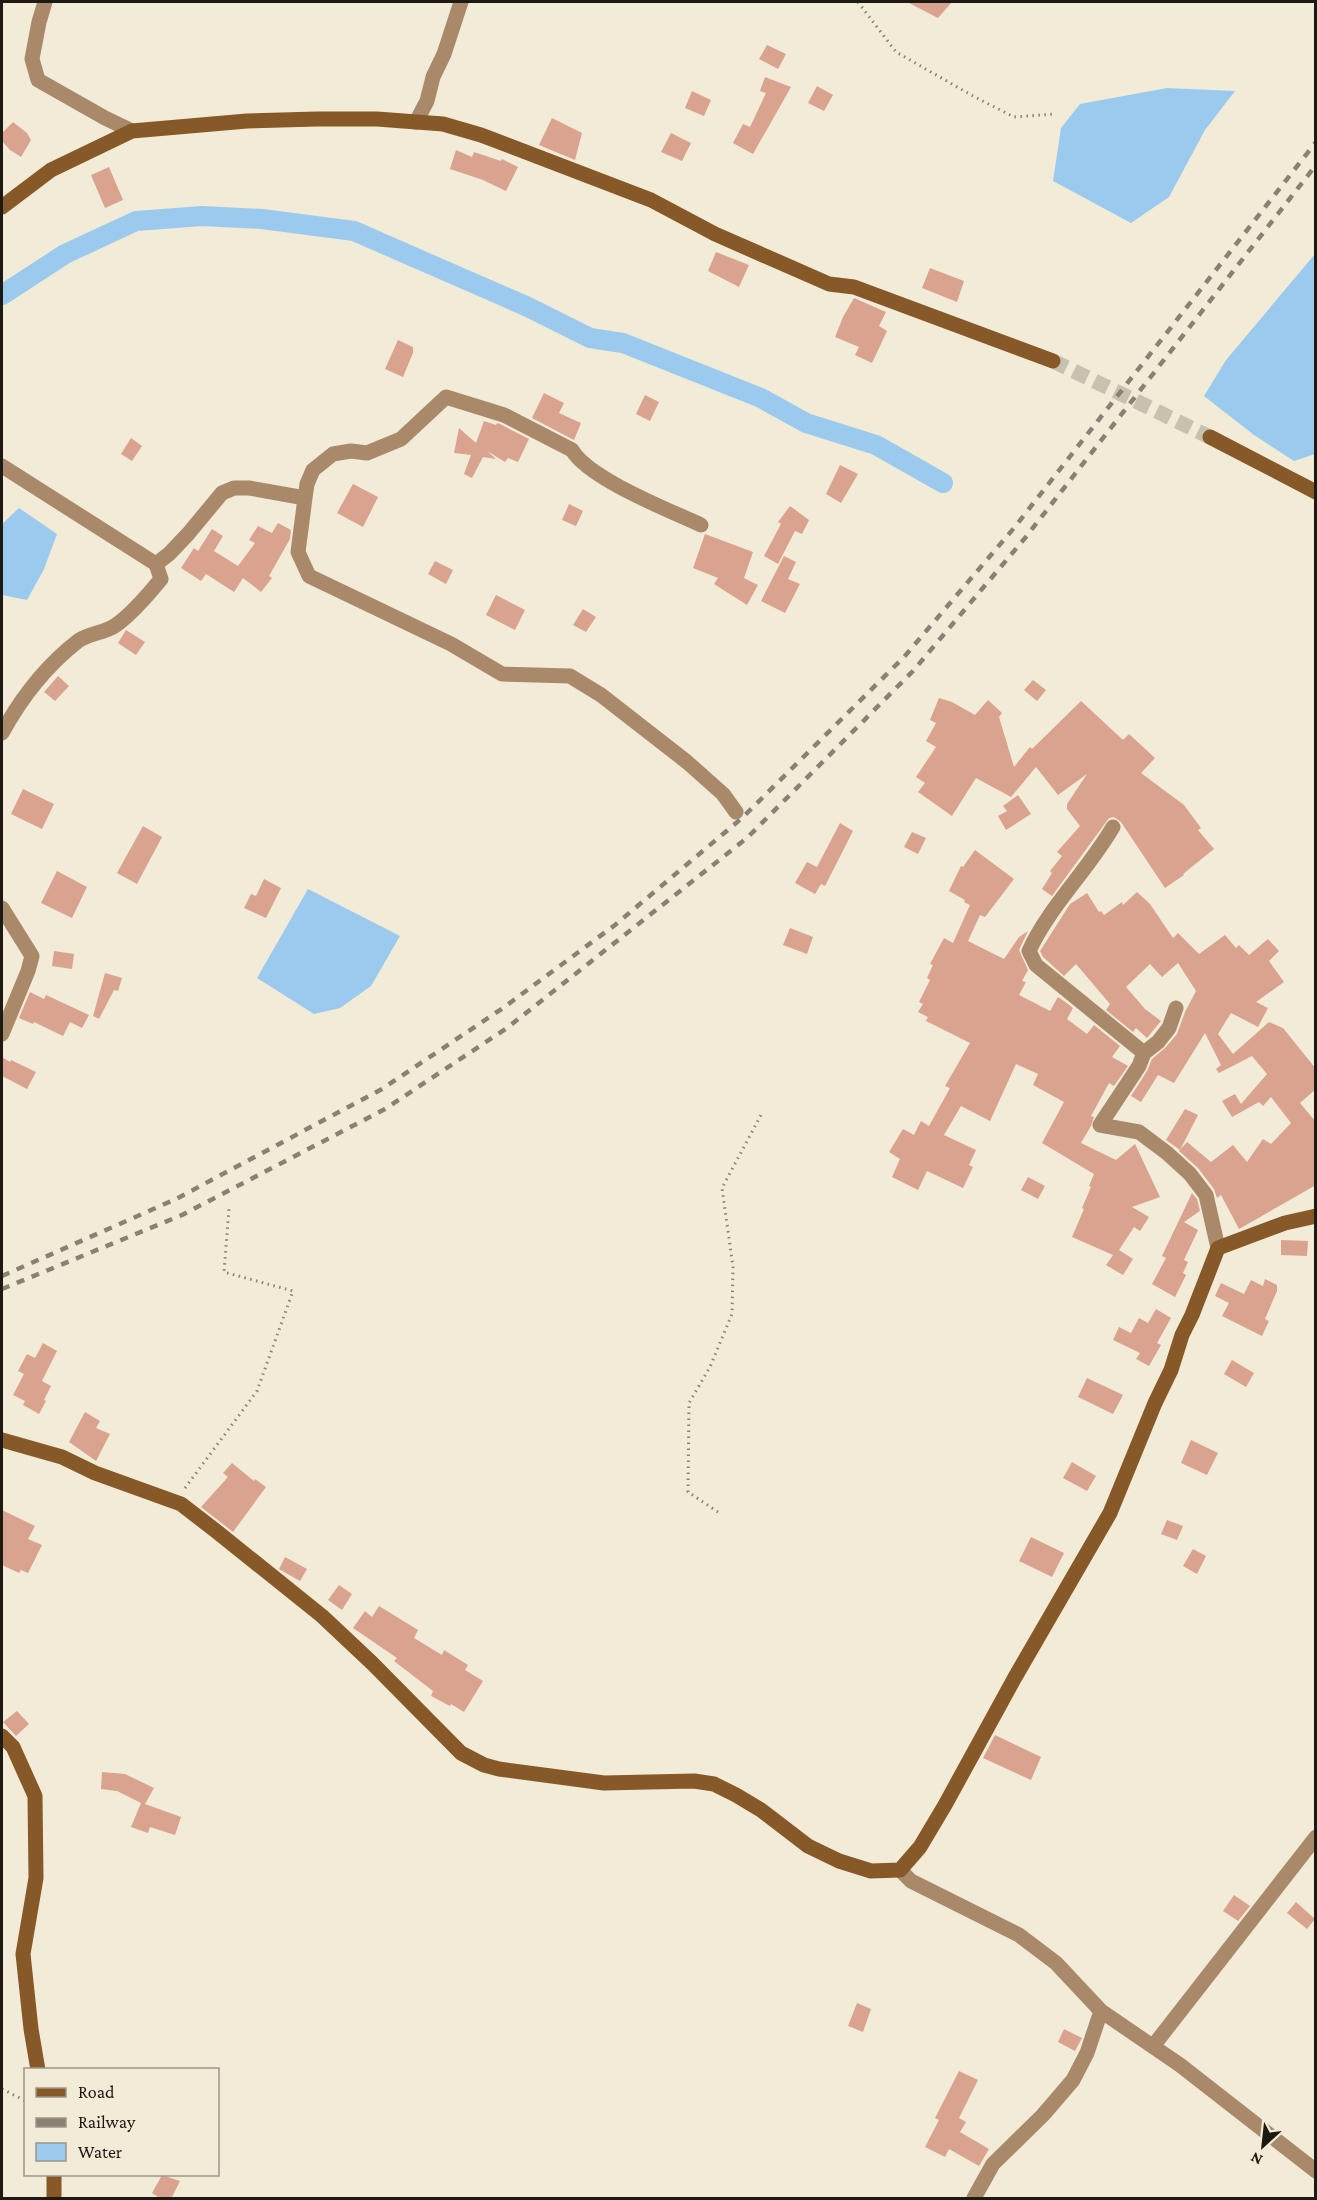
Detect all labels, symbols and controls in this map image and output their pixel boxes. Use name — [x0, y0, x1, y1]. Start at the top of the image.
legend — [24, 2068, 219, 2176]
text: Road — [78, 2082, 115, 2102]
text: Railway — [78, 2112, 136, 2132]
north arrow — [1233, 2116, 1293, 2176]
text: Water — [78, 2142, 123, 2162]
text: N — [1248, 2149, 1265, 2169]

